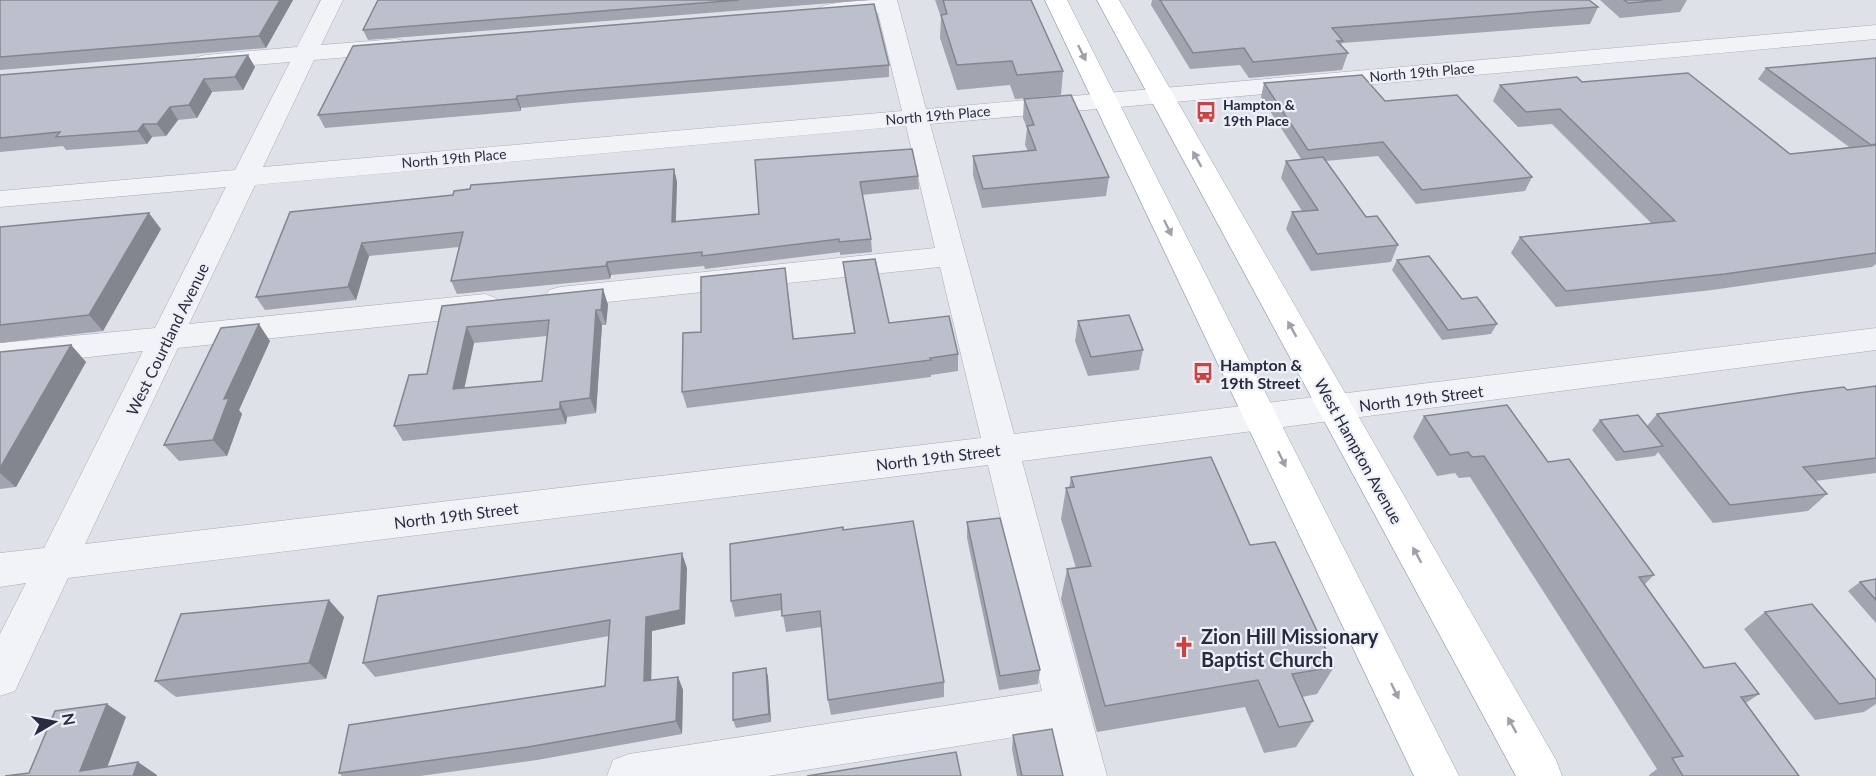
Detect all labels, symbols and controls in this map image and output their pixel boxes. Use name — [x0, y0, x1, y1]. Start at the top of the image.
one-way arrow — [1078, 44, 1087, 61]
street label: North 19th Place — [1369, 59, 1475, 85]
place label: Hampton & 19th Place — [1223, 96, 1296, 129]
bus stop icon: Hampton & 19th Place — [1194, 100, 1218, 124]
street label: North 19th Place — [885, 102, 991, 128]
street label: North 19th Place — [401, 145, 507, 171]
one-way arrow — [1191, 151, 1202, 167]
one-way arrow — [1164, 219, 1173, 236]
street label: West Courtland Avenue — [122, 260, 212, 418]
one-way arrow — [1286, 321, 1297, 337]
place label: Hampton & 19th Street — [1220, 355, 1303, 392]
bus stop icon: Hampton & 19th Street — [1191, 361, 1215, 385]
street label: West Hampton Avenue — [1311, 375, 1407, 527]
street label: North 19th Street — [1358, 381, 1484, 415]
street label: North 19th Street — [875, 440, 1001, 474]
one-way arrow — [1277, 451, 1286, 468]
street label: North 19th Street — [393, 498, 519, 532]
one-way arrow — [1412, 546, 1422, 563]
place label: Zion Hill Missionary Baptist Church — [1201, 624, 1379, 671]
church icon: Zion Hill Missionary Baptist Church — [1172, 635, 1196, 659]
one-way arrow — [1391, 682, 1400, 699]
north arrow — [24, 692, 84, 752]
text: N — [59, 712, 80, 727]
one-way arrow — [1507, 716, 1517, 733]

